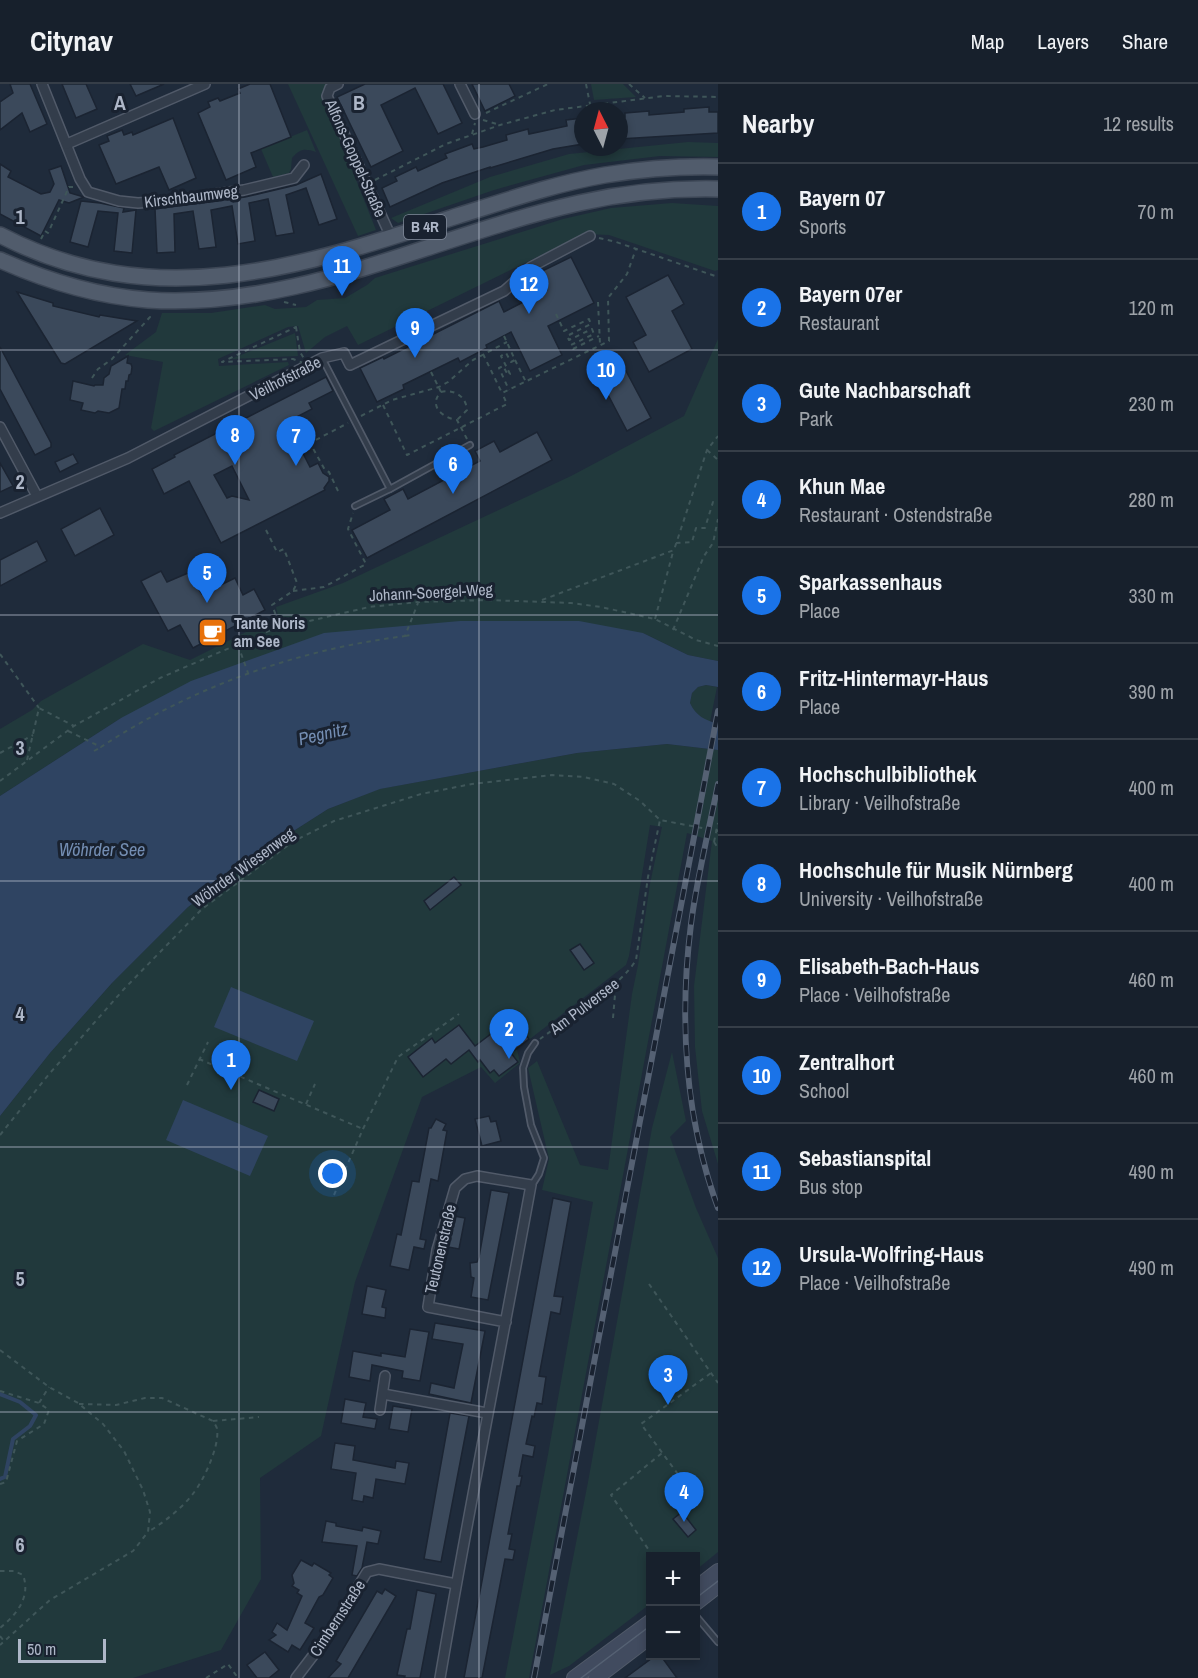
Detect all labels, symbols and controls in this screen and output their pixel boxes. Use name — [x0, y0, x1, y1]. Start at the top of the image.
text: Citynav — [30, 22, 113, 60]
text: Map — [971, 27, 1004, 56]
text: Layers — [1037, 27, 1089, 56]
text: Share — [1122, 27, 1168, 56]
text: A — [114, 89, 126, 116]
text: B — [353, 89, 365, 116]
street label: Alfons-Goppel-Straße — [320, 95, 392, 220]
north arrow — [574, 102, 628, 156]
text: Nearby — [742, 106, 814, 141]
text: 12 results — [1103, 110, 1174, 137]
street label: Kirschbaumweg — [143, 179, 240, 213]
text: Bayern 07 — [799, 183, 885, 213]
text: 1 — [757, 198, 766, 225]
text: 70 m — [1138, 198, 1174, 225]
text: 1 — [15, 203, 25, 230]
text: Sports — [799, 213, 846, 240]
road number: B 4R — [404, 215, 446, 239]
pin: 11 — [322, 246, 362, 296]
pin: 12 — [510, 264, 548, 314]
text: Bayern 07er — [799, 279, 902, 309]
text: 2 — [757, 294, 766, 321]
text: 120 m — [1128, 294, 1174, 321]
pin: 9 — [396, 308, 434, 358]
text: Restaurant — [799, 309, 879, 336]
pin: 10 — [586, 350, 626, 400]
street label: Veilhofstraße — [246, 351, 324, 405]
text: Gute Nachbarschaft — [799, 375, 970, 405]
text: 3 — [757, 390, 766, 417]
text: 230 m — [1128, 390, 1174, 417]
text: Park — [799, 405, 833, 432]
pin: 8 — [216, 416, 254, 465]
pin: 7 — [276, 416, 316, 466]
pin: 6 — [434, 444, 472, 494]
text: 2 — [15, 468, 25, 495]
text: Khun Mae — [799, 471, 885, 501]
text: 4 — [757, 486, 766, 513]
text: 280 m — [1128, 486, 1174, 513]
text: Restaurant · Ostendstraße — [799, 501, 992, 528]
pin: 5 — [188, 554, 226, 603]
text: Sparkassenhaus — [799, 567, 942, 597]
street label: Johann-Soergel-Weg — [369, 578, 494, 606]
text: 5 — [757, 582, 766, 609]
text: 330 m — [1128, 582, 1174, 609]
text: Place — [799, 597, 840, 624]
place label: Tante Noris am See — [234, 612, 305, 652]
cafe icon: Tante Noris am See — [197, 616, 229, 648]
text: Fritz-Hintermayr-Haus — [799, 663, 988, 693]
text: 6 — [757, 678, 766, 705]
text: 390 m — [1128, 678, 1174, 705]
text: Place — [799, 693, 840, 720]
water label: Pegnitz — [296, 716, 351, 751]
text: 3 — [15, 734, 25, 761]
text: Hochschulbibliothek — [799, 759, 976, 789]
text: 7 — [757, 774, 766, 801]
text: 400 m — [1128, 774, 1174, 801]
text: Library · Veilhofstraße — [799, 789, 960, 816]
street label: Wöhrder Wiesenweg — [187, 822, 299, 912]
water label: Wöhrder See — [59, 837, 145, 862]
text: Hochschule für Musik Nürnberg — [799, 855, 1073, 885]
text: 8 — [757, 870, 766, 897]
text: 400 m — [1128, 870, 1174, 897]
text: University · Veilhofstraße — [799, 885, 983, 912]
text: Elisabeth-Bach-Haus — [799, 951, 979, 981]
text: 9 — [757, 966, 766, 993]
text: 460 m — [1128, 966, 1174, 993]
street label: Am Pulversee — [544, 973, 623, 1040]
text: Place · Veilhofstraße — [799, 981, 950, 1008]
text: 4 — [15, 1000, 25, 1027]
pin: 2 — [490, 1010, 528, 1059]
pin: 1 — [212, 1040, 250, 1090]
text: Zentralhort — [799, 1047, 894, 1077]
text: 10 — [752, 1062, 771, 1089]
text: 460 m — [1128, 1062, 1174, 1089]
text: School — [799, 1077, 849, 1104]
text: Sebastianspital — [799, 1143, 931, 1173]
text: 11 — [753, 1158, 770, 1185]
text: 490 m — [1128, 1158, 1174, 1185]
your location — [318, 1159, 347, 1188]
text: Bus stop — [799, 1173, 863, 1200]
street label: Teutonenstraße — [419, 1202, 461, 1296]
text: Ursula-Wolfring-Haus — [799, 1239, 984, 1269]
text: 12 — [752, 1254, 771, 1281]
text: 490 m — [1128, 1254, 1174, 1281]
text: 5 — [15, 1265, 25, 1292]
text: Place · Veilhofstraße — [799, 1269, 950, 1296]
pin: 3 — [648, 1356, 688, 1405]
pin: 4 — [664, 1472, 704, 1522]
text: 6 — [15, 1531, 25, 1558]
map controls — [646, 1552, 700, 1660]
button: + — [646, 1552, 700, 1606]
street label: Cimbernstraße — [304, 1575, 370, 1661]
button: − — [646, 1606, 700, 1660]
scale bar — [18, 1636, 106, 1664]
text: 50 m — [27, 1638, 56, 1660]

